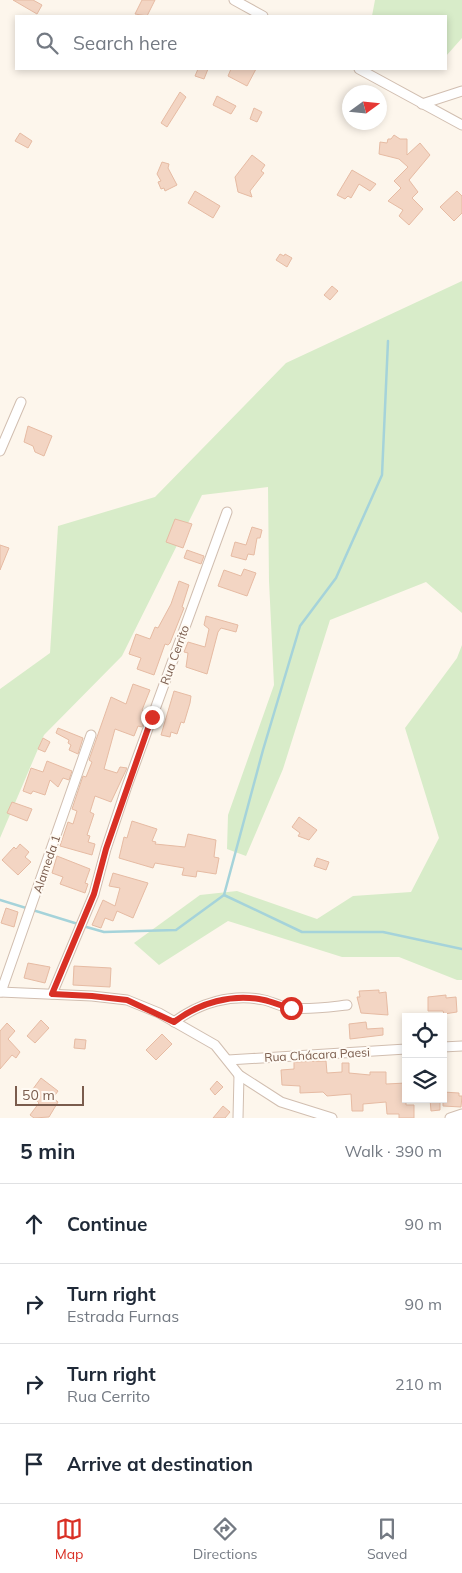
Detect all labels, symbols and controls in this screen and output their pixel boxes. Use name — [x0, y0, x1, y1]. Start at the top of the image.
search box — [15, 15, 447, 70]
icon: search — [33, 29, 61, 57]
text: Search here — [73, 31, 177, 55]
north arrow — [342, 85, 387, 130]
street label: Rua Cerrito — [157, 623, 192, 687]
route end — [141, 706, 164, 729]
street label: Alameda 1 — [30, 833, 63, 895]
route start — [280, 997, 303, 1020]
map controls — [402, 1013, 447, 1103]
button: locate — [402, 1013, 447, 1058]
street label: Rua Chácara Paesi — [264, 1044, 370, 1065]
button: layers — [402, 1058, 447, 1103]
scale bar — [15, 1083, 84, 1106]
text: 50 m — [22, 1086, 55, 1104]
text: 5 min — [20, 1138, 75, 1164]
text: Walk · 390 m — [344, 1141, 442, 1161]
icon: ahead — [20, 1210, 48, 1238]
text: Continue — [67, 1212, 147, 1236]
text: 90 m — [405, 1214, 442, 1234]
text: Turn right — [67, 1282, 156, 1306]
icon: right — [20, 1290, 48, 1318]
text: 90 m — [405, 1294, 442, 1314]
text: Estrada Furnas — [67, 1306, 179, 1326]
text: Turn right — [67, 1362, 156, 1386]
icon: right — [20, 1370, 48, 1398]
text: 210 m — [395, 1374, 442, 1394]
text: Rua Cerrito — [67, 1386, 150, 1406]
icon: arrive — [20, 1450, 48, 1478]
text: Arrive at destination — [67, 1452, 253, 1476]
tab: Map — [55, 1515, 83, 1563]
tab: Directions — [193, 1515, 258, 1563]
tab: Saved — [367, 1515, 407, 1563]

